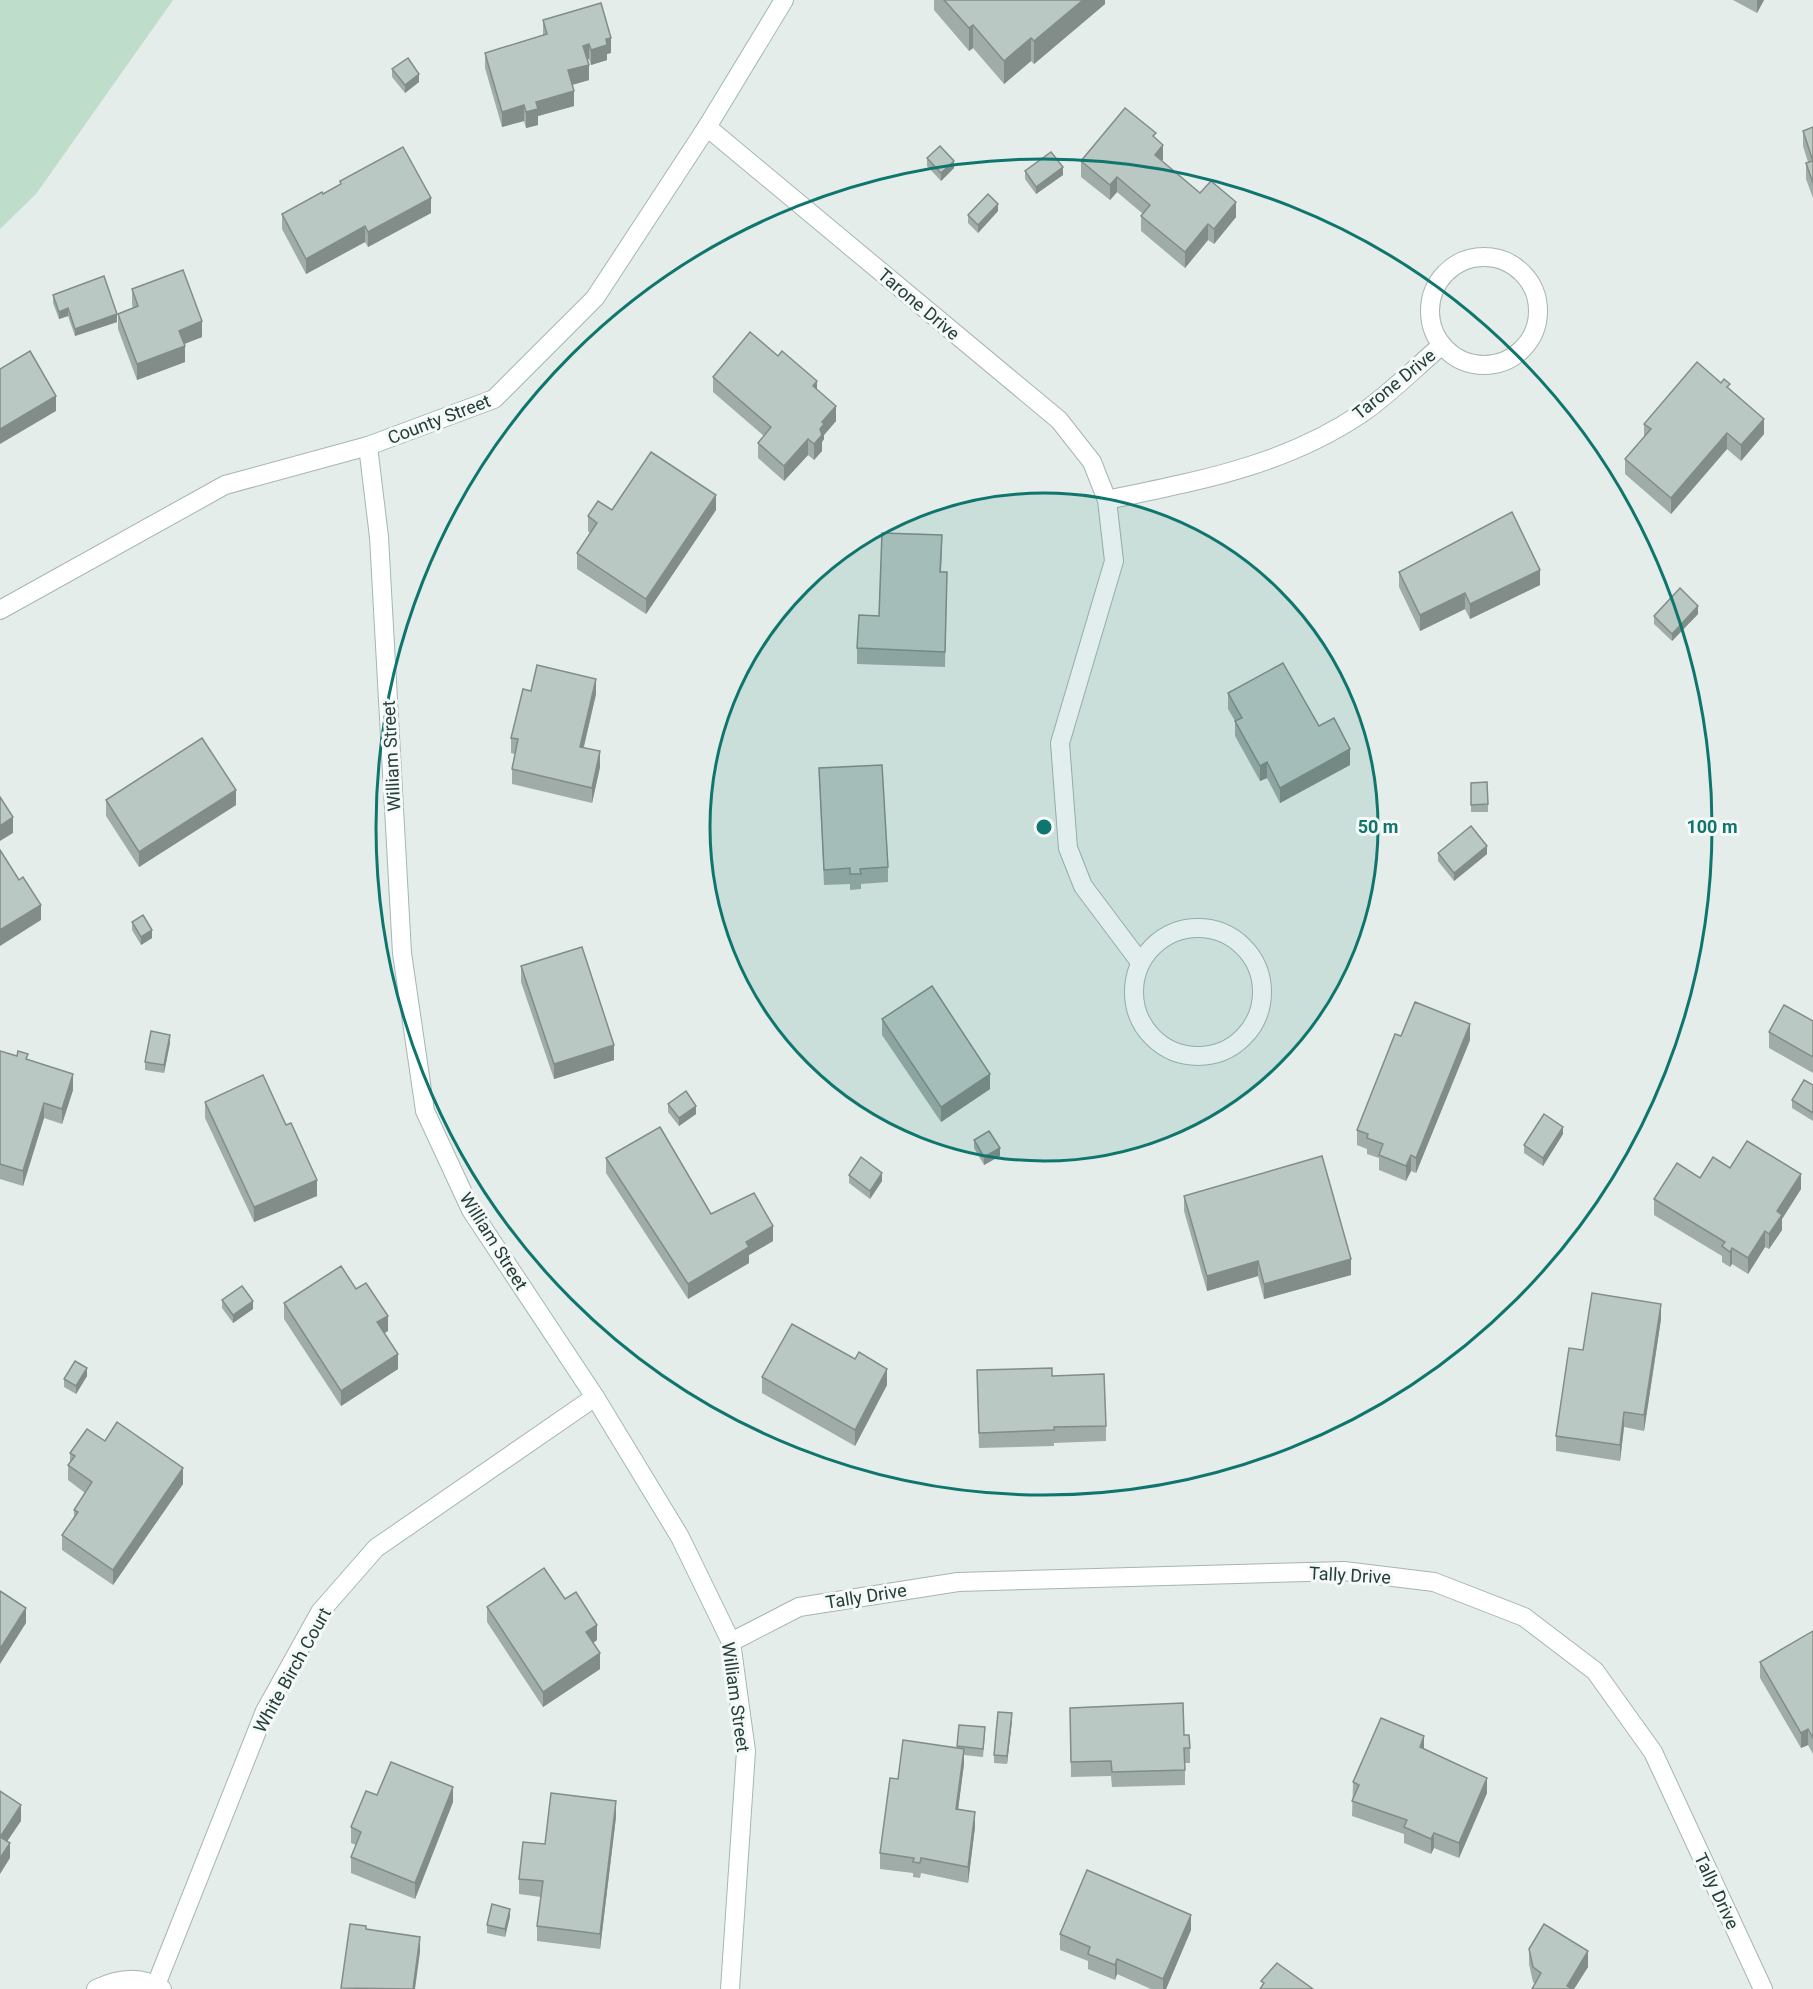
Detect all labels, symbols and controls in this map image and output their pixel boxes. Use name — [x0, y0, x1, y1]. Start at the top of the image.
street label: Tarone Drive — [874, 264, 964, 344]
street label: Tarone Drive — [1348, 344, 1440, 424]
street label: County Street — [385, 390, 493, 448]
street label: William Street — [378, 700, 404, 812]
text: 50 m — [1358, 816, 1398, 837]
text: 100 m — [1686, 816, 1738, 837]
centre of rings — [1034, 817, 1054, 837]
street label: William Street — [456, 1188, 532, 1294]
street label: Tally Drive — [1309, 1562, 1391, 1588]
street label: Tally Drive — [824, 1579, 908, 1613]
street label: White Birch Court — [249, 1604, 335, 1736]
street label: William Street — [718, 1641, 754, 1754]
street label: Tally Drive — [1690, 1850, 1744, 1932]

